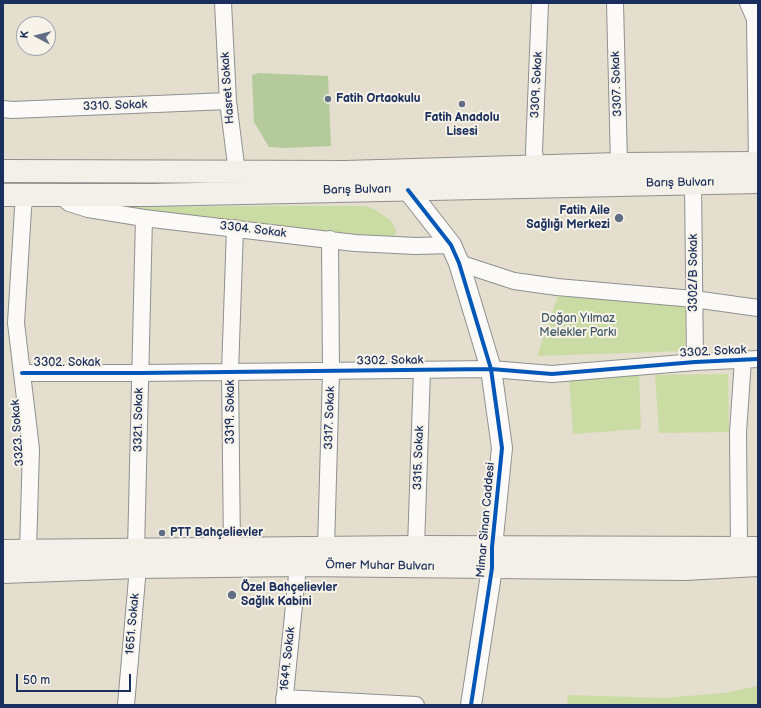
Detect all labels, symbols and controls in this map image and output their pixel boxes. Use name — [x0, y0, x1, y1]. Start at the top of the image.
north arrow — [16, 16, 56, 56]
text: K — [18, 30, 31, 39]
street label: 3309. Sokak — [528, 51, 546, 119]
street label: 3307. Sokak — [609, 51, 625, 117]
street label: Hasret Sokak — [218, 52, 238, 124]
place label: Fatih Ortaokulu — [336, 92, 420, 106]
marker: Fatih Ortaokulu — [323, 94, 333, 104]
street label: 3310. Sokak — [83, 98, 147, 114]
marker: Fatih Anadolu Lisesi — [457, 99, 467, 109]
place label: Fatih Anadolu Lisesi — [425, 111, 499, 139]
street label: Barış Bulvarı — [646, 175, 714, 191]
street label: Barış Bulvarı — [323, 182, 391, 198]
place label: Fatih Aile Sağlığı Merkezi — [526, 204, 610, 232]
marker: Fatih Aile Sağlığı Merkezi — [613, 212, 625, 224]
street label: 3304. Sokak — [219, 219, 287, 241]
street label: 3302/B Sokak — [687, 234, 701, 312]
park label: Doğan Yılmaz Melekler Parkı — [539, 312, 617, 340]
street label: 3302. Sokak — [679, 343, 747, 361]
street label: 3302. Sokak — [356, 353, 424, 369]
street label: 3302. Sokak — [34, 356, 100, 370]
street label: 3319. Sokak — [224, 380, 238, 444]
street label: 3317. Sokak — [322, 386, 338, 450]
street label: 3321. Sokak — [131, 388, 147, 452]
street label: 3323. Sokak — [8, 399, 28, 467]
street label: 3315. Sokak — [411, 426, 427, 490]
street label: Mimar Sinan Caddesi — [474, 462, 498, 578]
place label: PTT Bahçelievler — [170, 526, 263, 540]
marker: PTT Bahçelievler — [157, 528, 167, 538]
street label: Ömer Muhar Bulvarı — [325, 558, 435, 574]
place label: Özel Bahçelievler Sağlık Kabini — [241, 581, 337, 609]
marker: Özel Bahçelievler Sağlık Kabini — [226, 589, 238, 601]
street label: 1651. Sokak — [123, 593, 143, 655]
street label: 1649. Sokak — [277, 626, 299, 692]
scale bar — [18, 666, 133, 692]
text: 50 m — [23, 673, 50, 688]

